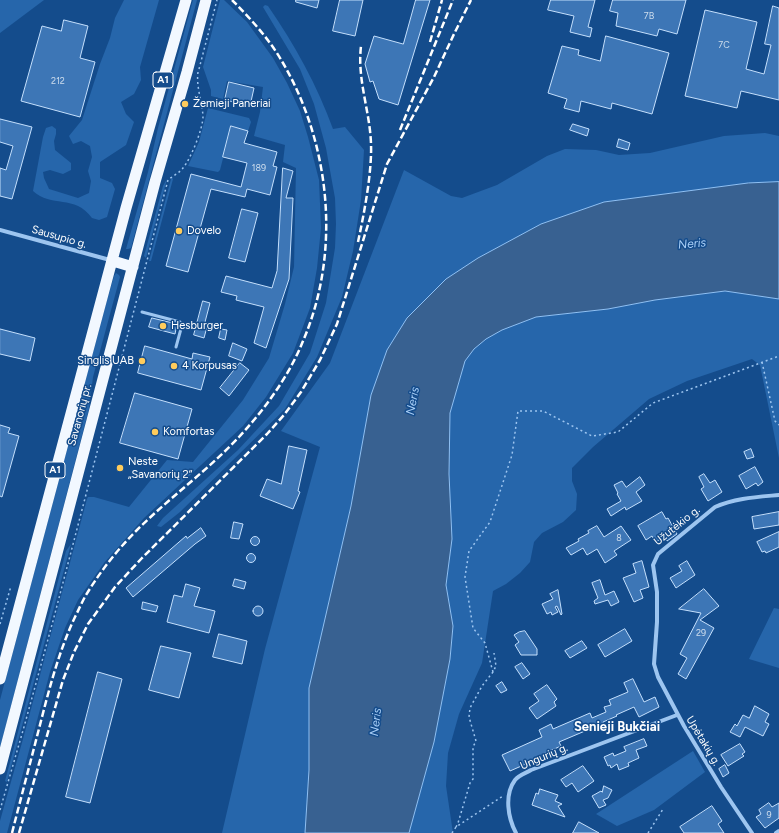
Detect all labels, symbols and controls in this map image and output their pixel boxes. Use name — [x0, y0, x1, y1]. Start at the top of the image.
house number: 7B — [644, 11, 654, 21]
house number: 7C — [718, 40, 730, 50]
road number: A1 — [153, 72, 173, 88]
house number: 212 — [51, 76, 65, 86]
place label: Žemieji Paneriai — [193, 97, 271, 111]
marker: Žemieji Paneriai — [180, 99, 190, 109]
house number: 189 — [252, 163, 266, 173]
street label: Sausupio g. — [30, 223, 88, 251]
place label: Dovelo — [187, 224, 221, 238]
marker: Dovelo — [174, 226, 184, 236]
water label: Neris — [677, 236, 707, 252]
place label: Hesburger — [171, 319, 223, 333]
marker: Hesburger — [158, 321, 168, 331]
place label: Singlis UAB — [77, 354, 134, 368]
marker: Singlis UAB — [137, 356, 147, 366]
place label: 4 Korpusas — [182, 359, 237, 373]
marker: 4 Korpusas — [169, 361, 179, 371]
street label: Savanorių pr. — [65, 383, 95, 447]
water label: Neris — [403, 386, 423, 416]
place label: Komfortas — [163, 425, 214, 439]
marker: Komfortas — [150, 427, 160, 437]
place label: Neste „Savanorių 2“ — [128, 455, 192, 481]
road number: A1 — [45, 462, 65, 478]
marker: Neste „Savanorių 2“ — [115, 463, 125, 473]
street label: Užutėkio g. — [651, 504, 703, 548]
house number: 8 — [616, 533, 622, 543]
house number: 29 — [696, 628, 706, 638]
water label: Neris — [367, 707, 385, 737]
street label: Upėtakių g. — [683, 714, 723, 768]
district label: Senieji Bukčiai — [574, 719, 660, 735]
street label: Ungurių g. — [518, 741, 570, 773]
house number: 9 — [766, 810, 772, 820]

